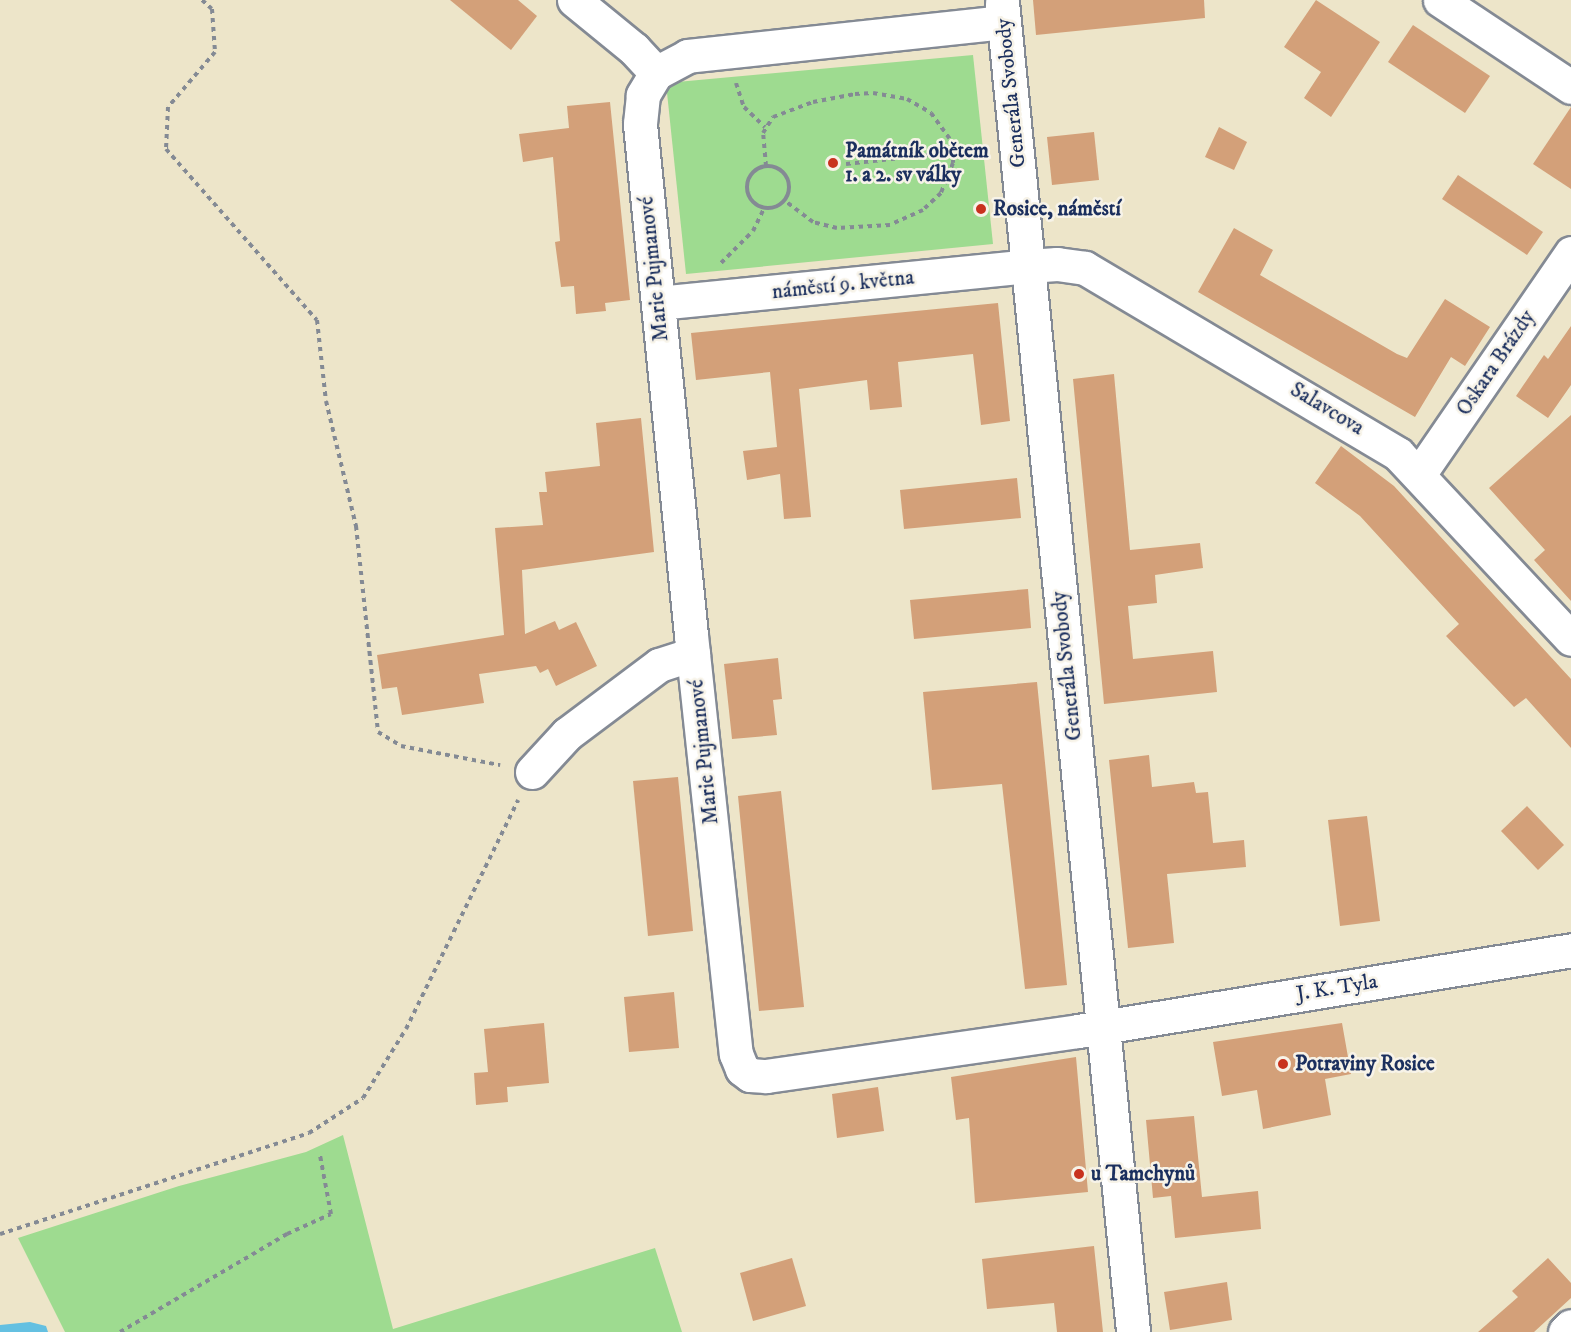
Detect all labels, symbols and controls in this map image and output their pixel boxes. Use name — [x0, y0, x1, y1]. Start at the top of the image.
street label: Generála Svobody — [991, 17, 1031, 169]
place label: Památník obětem 1. a 2. sv války — [845, 138, 989, 188]
marker: Památník obětem 1. a 2. sv války — [826, 156, 840, 170]
street label: Marie Pujmanové — [634, 195, 674, 343]
place label: Rosice, náměstí — [993, 196, 1121, 222]
marker: Rosice, náměstí — [974, 202, 988, 216]
street label: náměstí 9. května — [771, 265, 915, 305]
street label: Oskara Brázdy — [1452, 305, 1540, 421]
street label: Salavcova — [1286, 377, 1368, 441]
street label: Generála Svobody — [1047, 590, 1087, 742]
street label: Marie Pujmanové — [684, 678, 724, 826]
street label: J. K. Tyla — [1295, 969, 1379, 1007]
place label: Potraviny Rosice — [1295, 1051, 1435, 1077]
marker: Potraviny Rosice — [1276, 1057, 1290, 1071]
place label: u Tamchynů — [1091, 1161, 1195, 1187]
marker: u Tamchynů — [1072, 1167, 1086, 1181]

